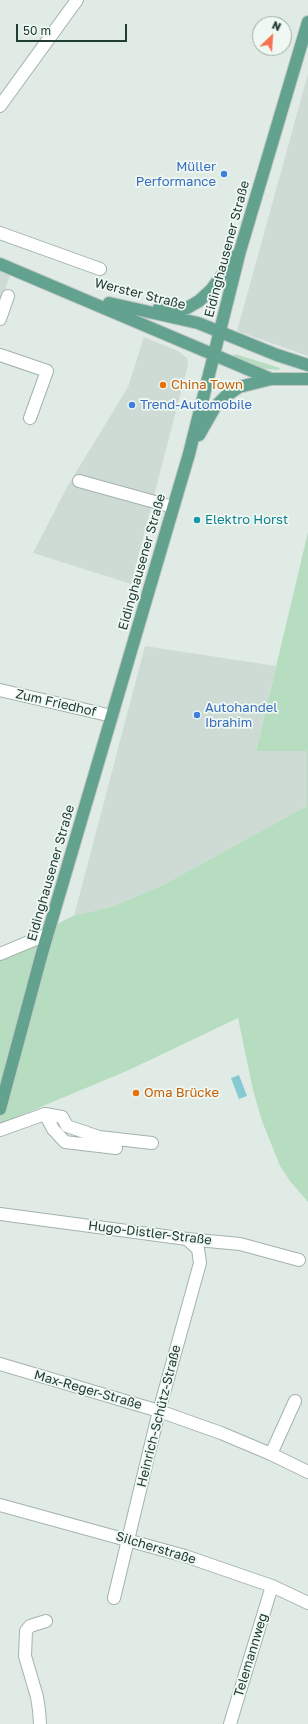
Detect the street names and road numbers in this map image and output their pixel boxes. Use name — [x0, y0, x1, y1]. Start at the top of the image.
street label: Eidinghausener Straße — [201, 179, 253, 319]
street label: Werster Straße — [93, 275, 187, 313]
street label: Eidinghausener Straße — [115, 492, 169, 632]
street label: Zum Friedhof — [14, 686, 98, 720]
street label: Eidinghausener Straße — [24, 803, 78, 943]
street label: Hugo-Distler-Straße — [87, 1218, 213, 1248]
street label: Heinrich-Schütz-Straße — [134, 1343, 184, 1489]
street label: Max-Reger-Straße — [32, 1367, 144, 1413]
street label: Silcherstraße — [114, 1528, 198, 1568]
street label: Telemannweg — [231, 1611, 271, 1699]

